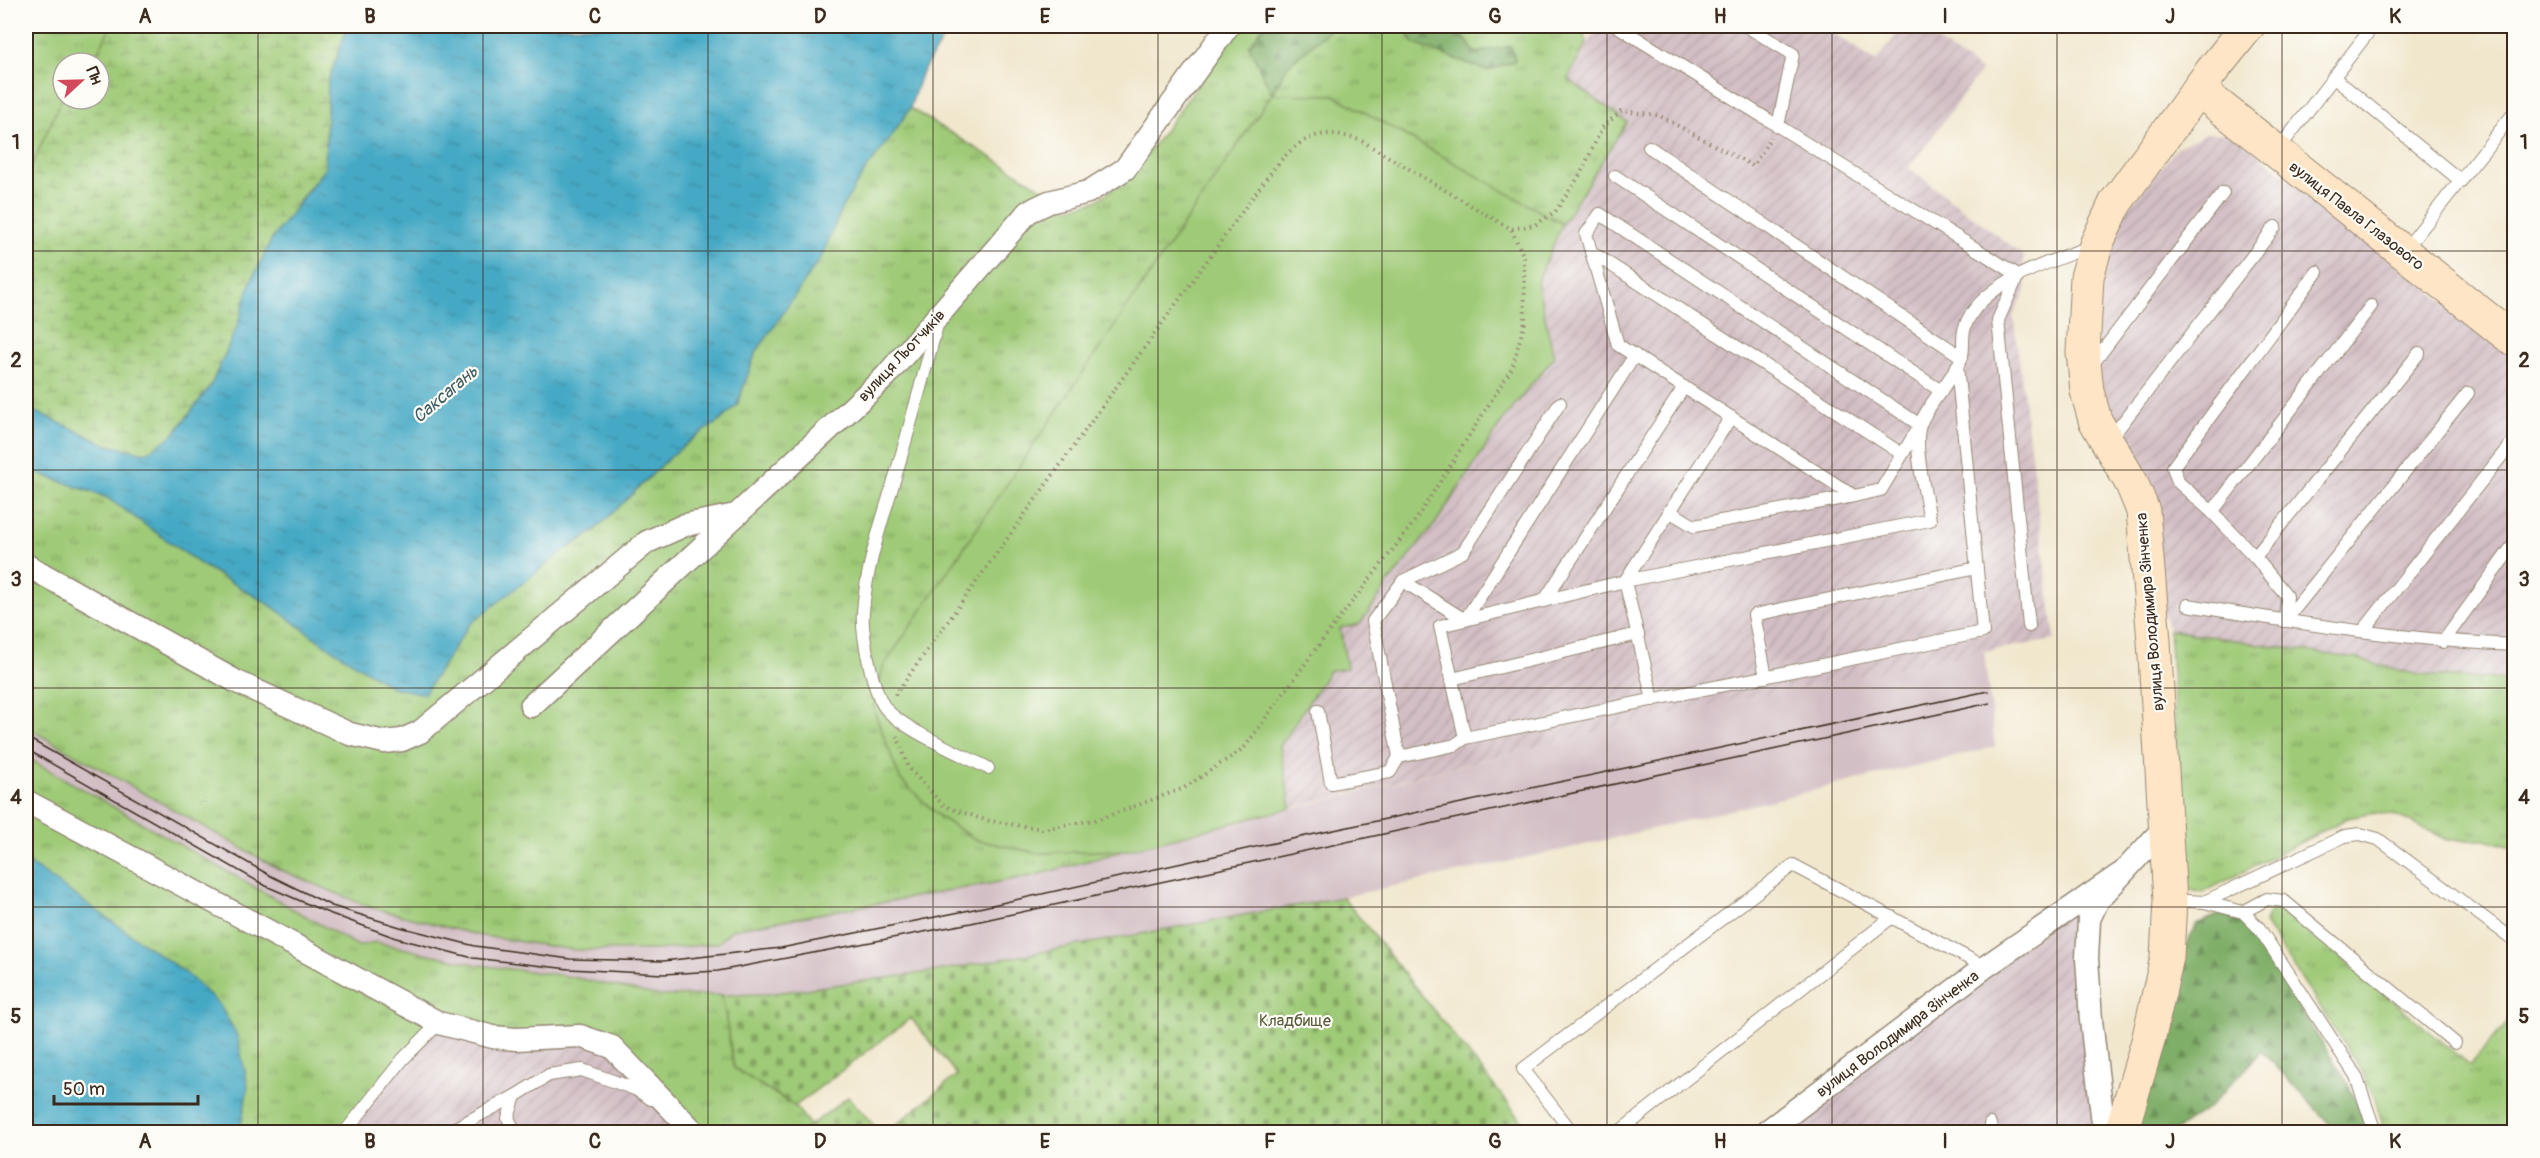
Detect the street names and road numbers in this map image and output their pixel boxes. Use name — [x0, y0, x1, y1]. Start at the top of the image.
street label: вулиця Павла Глазового — [2285, 157, 2428, 275]
street label: вулиця Льотчиків — [854, 305, 950, 406]
street label: вулиця Володимира Зінченка — [2131, 512, 2169, 712]
street label: вулиця Володимира Зінченка — [1812, 966, 1983, 1102]

